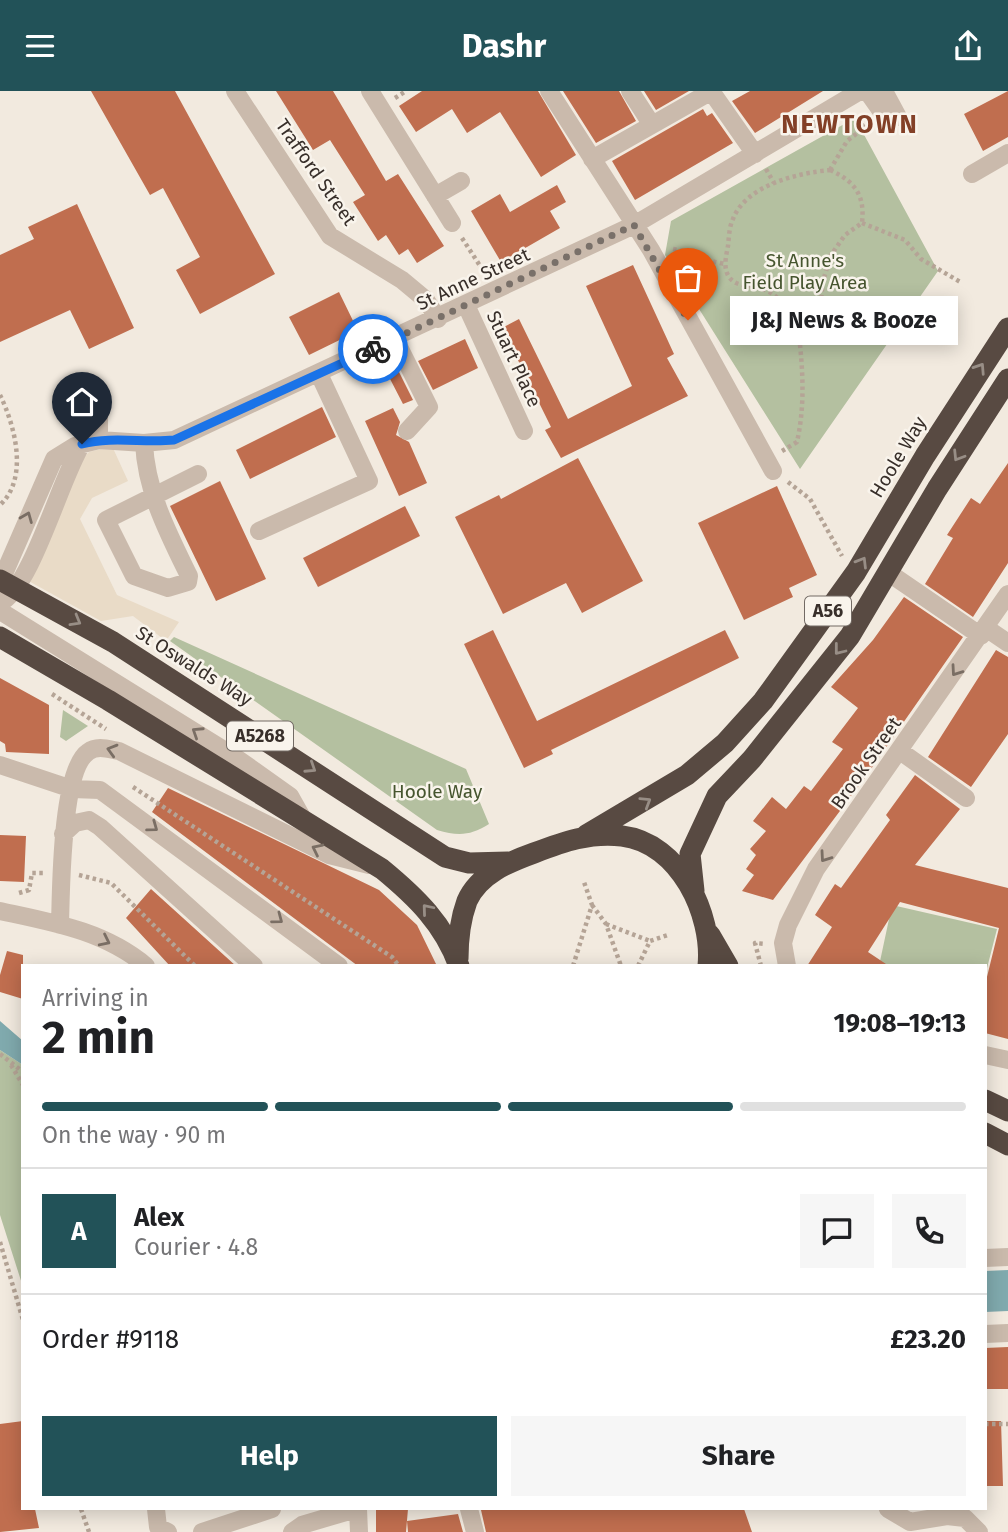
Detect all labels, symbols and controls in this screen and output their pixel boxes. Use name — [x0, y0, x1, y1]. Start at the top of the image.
icon: menu — [21, 27, 59, 65]
text: Dashr — [462, 27, 546, 65]
icon: share — [949, 27, 987, 65]
district label: NEWTOWN — [781, 109, 919, 140]
street label: Trafford Street — [271, 114, 361, 230]
street label: St Anne Street — [413, 243, 533, 315]
pin — [658, 248, 718, 320]
park label: St Anne's Field Play Area — [742, 249, 868, 294]
icon: bag — [669, 259, 707, 297]
callout: J&J News & Booze — [730, 295, 958, 345]
text: J&J News & Booze — [751, 306, 937, 334]
street label: Stuart Place — [482, 307, 546, 411]
courier — [338, 314, 408, 384]
icon: bike — [354, 330, 392, 368]
one-way arrow — [971, 363, 984, 376]
pin — [52, 372, 112, 444]
icon: home — [63, 383, 101, 421]
street label: Hoole Way — [865, 412, 931, 502]
one-way arrow — [953, 449, 966, 462]
one-way arrow — [19, 512, 33, 524]
one-way arrow — [853, 557, 866, 570]
road number: A56 — [805, 597, 851, 625]
one-way arrow — [69, 613, 82, 626]
street label: St Oswalds Way — [132, 621, 257, 711]
one-way arrow — [834, 642, 847, 655]
one-way arrow — [952, 663, 964, 676]
street label: Brook Street — [826, 713, 906, 813]
road number: A5268 — [227, 721, 293, 751]
one-way arrow — [191, 727, 204, 740]
one-way arrow — [106, 744, 118, 759]
one-way arrow — [303, 759, 316, 772]
park label: Hoole Way — [392, 780, 483, 803]
one-way arrow — [638, 797, 651, 810]
one-way arrow — [145, 819, 158, 832]
one-way arrow — [312, 843, 324, 857]
one-way arrow — [820, 849, 833, 862]
one-way arrow — [423, 904, 435, 917]
one-way arrow — [271, 911, 283, 924]
one-way arrow — [98, 932, 110, 946]
text: Arriving in — [42, 984, 149, 1012]
text: 19:08–19:13 — [834, 1008, 966, 1039]
text: 2 min — [42, 1010, 155, 1065]
text: On the way · 90 m — [42, 1121, 226, 1149]
button: chat — [800, 1194, 874, 1268]
button: phone — [892, 1194, 966, 1268]
text: Alex — [134, 1202, 184, 1233]
text: A — [71, 1216, 87, 1247]
text: Courier · 4.8 — [134, 1233, 258, 1261]
text: Order #9118 — [42, 1324, 179, 1355]
text: £23.20 — [890, 1324, 966, 1355]
button: Help — [42, 1416, 497, 1496]
button: Share — [511, 1416, 966, 1496]

